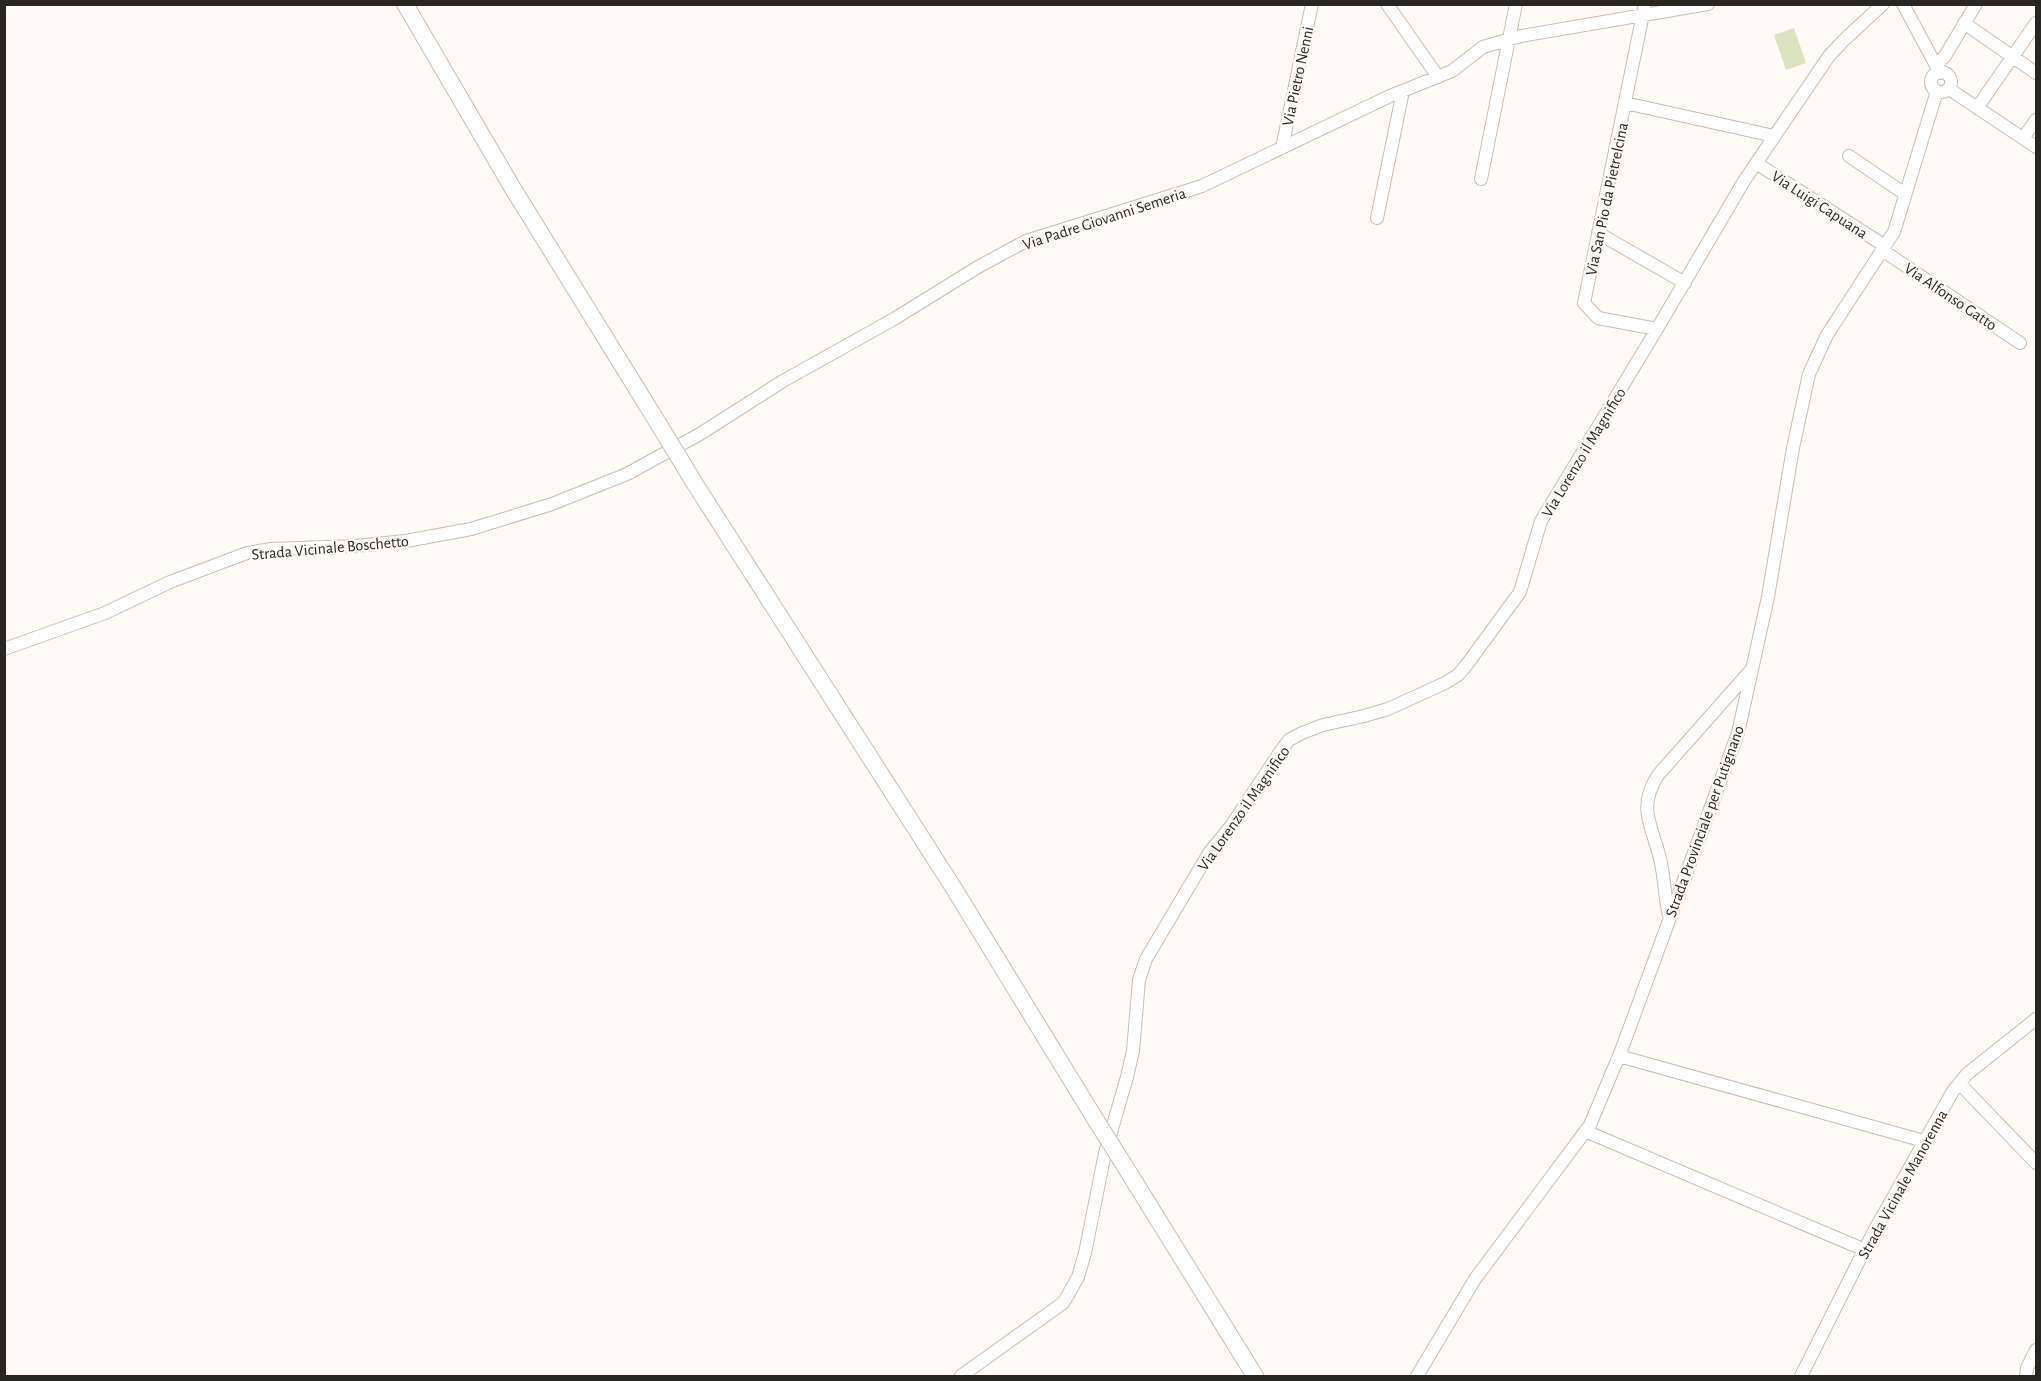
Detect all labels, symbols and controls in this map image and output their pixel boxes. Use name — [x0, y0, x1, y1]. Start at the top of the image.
street label: Via Pietro Nenni — [1280, 25, 1316, 127]
street label: Via San Pio da Pietrelcina — [1583, 121, 1631, 277]
street label: Via Luigi Capuana — [1769, 168, 1870, 242]
street label: Via Padre Giovanni Semeria — [1021, 185, 1188, 253]
street label: Via Alfonso Gatto — [1901, 260, 2000, 334]
street label: Via Lorenzo il Magnifico — [1539, 385, 1629, 520]
street label: Strada Vicinale Boschetto — [251, 533, 410, 563]
street label: Strada Provinciale per Putignano — [1663, 723, 1747, 919]
street label: Via Lorenzo il Magnifico — [1195, 743, 1293, 874]
street label: Strada Vicinale Manorenna — [1855, 1107, 1951, 1262]

